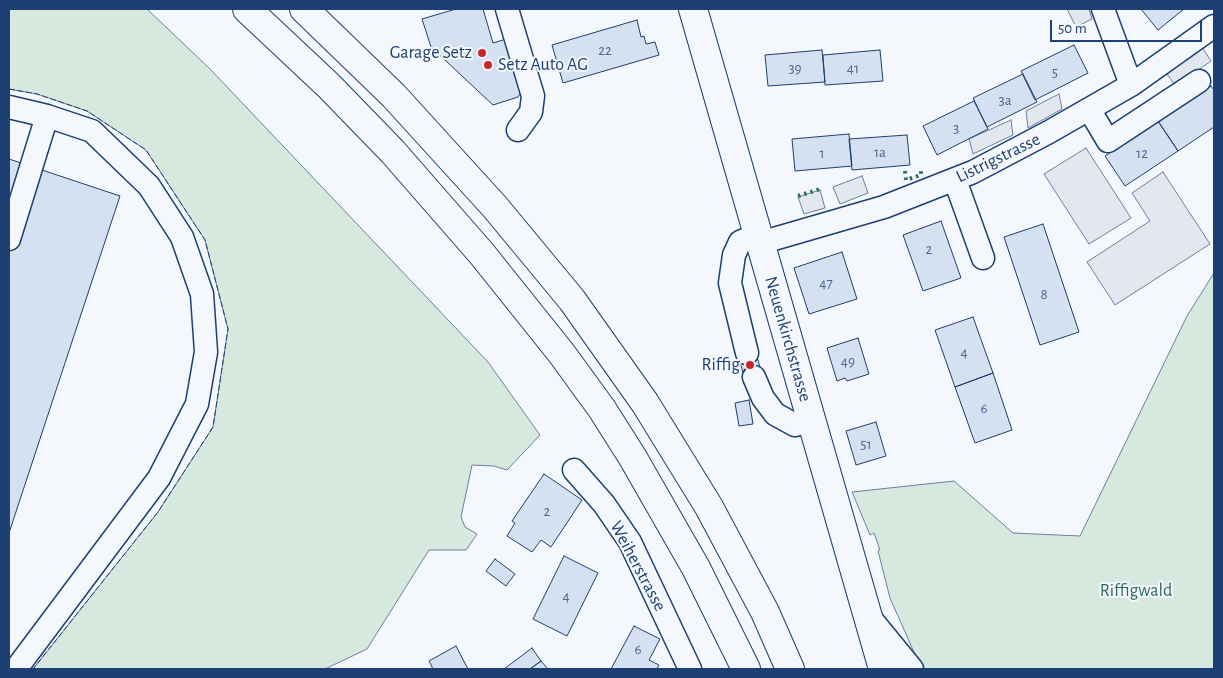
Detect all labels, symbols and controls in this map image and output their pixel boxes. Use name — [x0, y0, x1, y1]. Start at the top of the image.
scale bar — [1053, 10, 1206, 42]
text: 50 m — [1058, 21, 1087, 36]
house number: 22 — [598, 41, 612, 59]
place label: Garage Setz — [390, 42, 472, 64]
marker: Garage Setz — [476, 47, 488, 59]
place label: Setz Auto AG — [498, 54, 588, 76]
marker: Setz Auto AG — [482, 59, 494, 71]
house number: 39 — [788, 59, 802, 77]
house number: 41 — [847, 59, 859, 77]
house number: 5 — [1052, 63, 1058, 81]
house number: 3a — [998, 91, 1012, 109]
house number: 3 — [953, 119, 959, 137]
street label: Listrigstrasse — [952, 128, 1044, 188]
house number: 1a — [874, 143, 886, 161]
house number: 1 — [819, 144, 825, 162]
house number: 12 — [1136, 144, 1148, 162]
house number: 2 — [926, 240, 932, 258]
street label: Neuenkirchstrasse — [760, 274, 816, 404]
house number: 47 — [819, 274, 833, 292]
house number: 8 — [1040, 285, 1048, 303]
house number: 4 — [960, 343, 968, 361]
house number: 49 — [841, 352, 855, 370]
place label: Riffig — [701, 354, 740, 376]
marker: Riffig — [744, 359, 756, 371]
house number: 6 — [980, 399, 988, 417]
house number: 51 — [860, 435, 872, 453]
house number: 2 — [544, 502, 550, 520]
street label: Weiherstrasse — [605, 517, 671, 615]
park label: Riffigwald — [1100, 580, 1172, 602]
house number: 4 — [562, 587, 570, 605]
house number: 6 — [634, 640, 642, 658]

